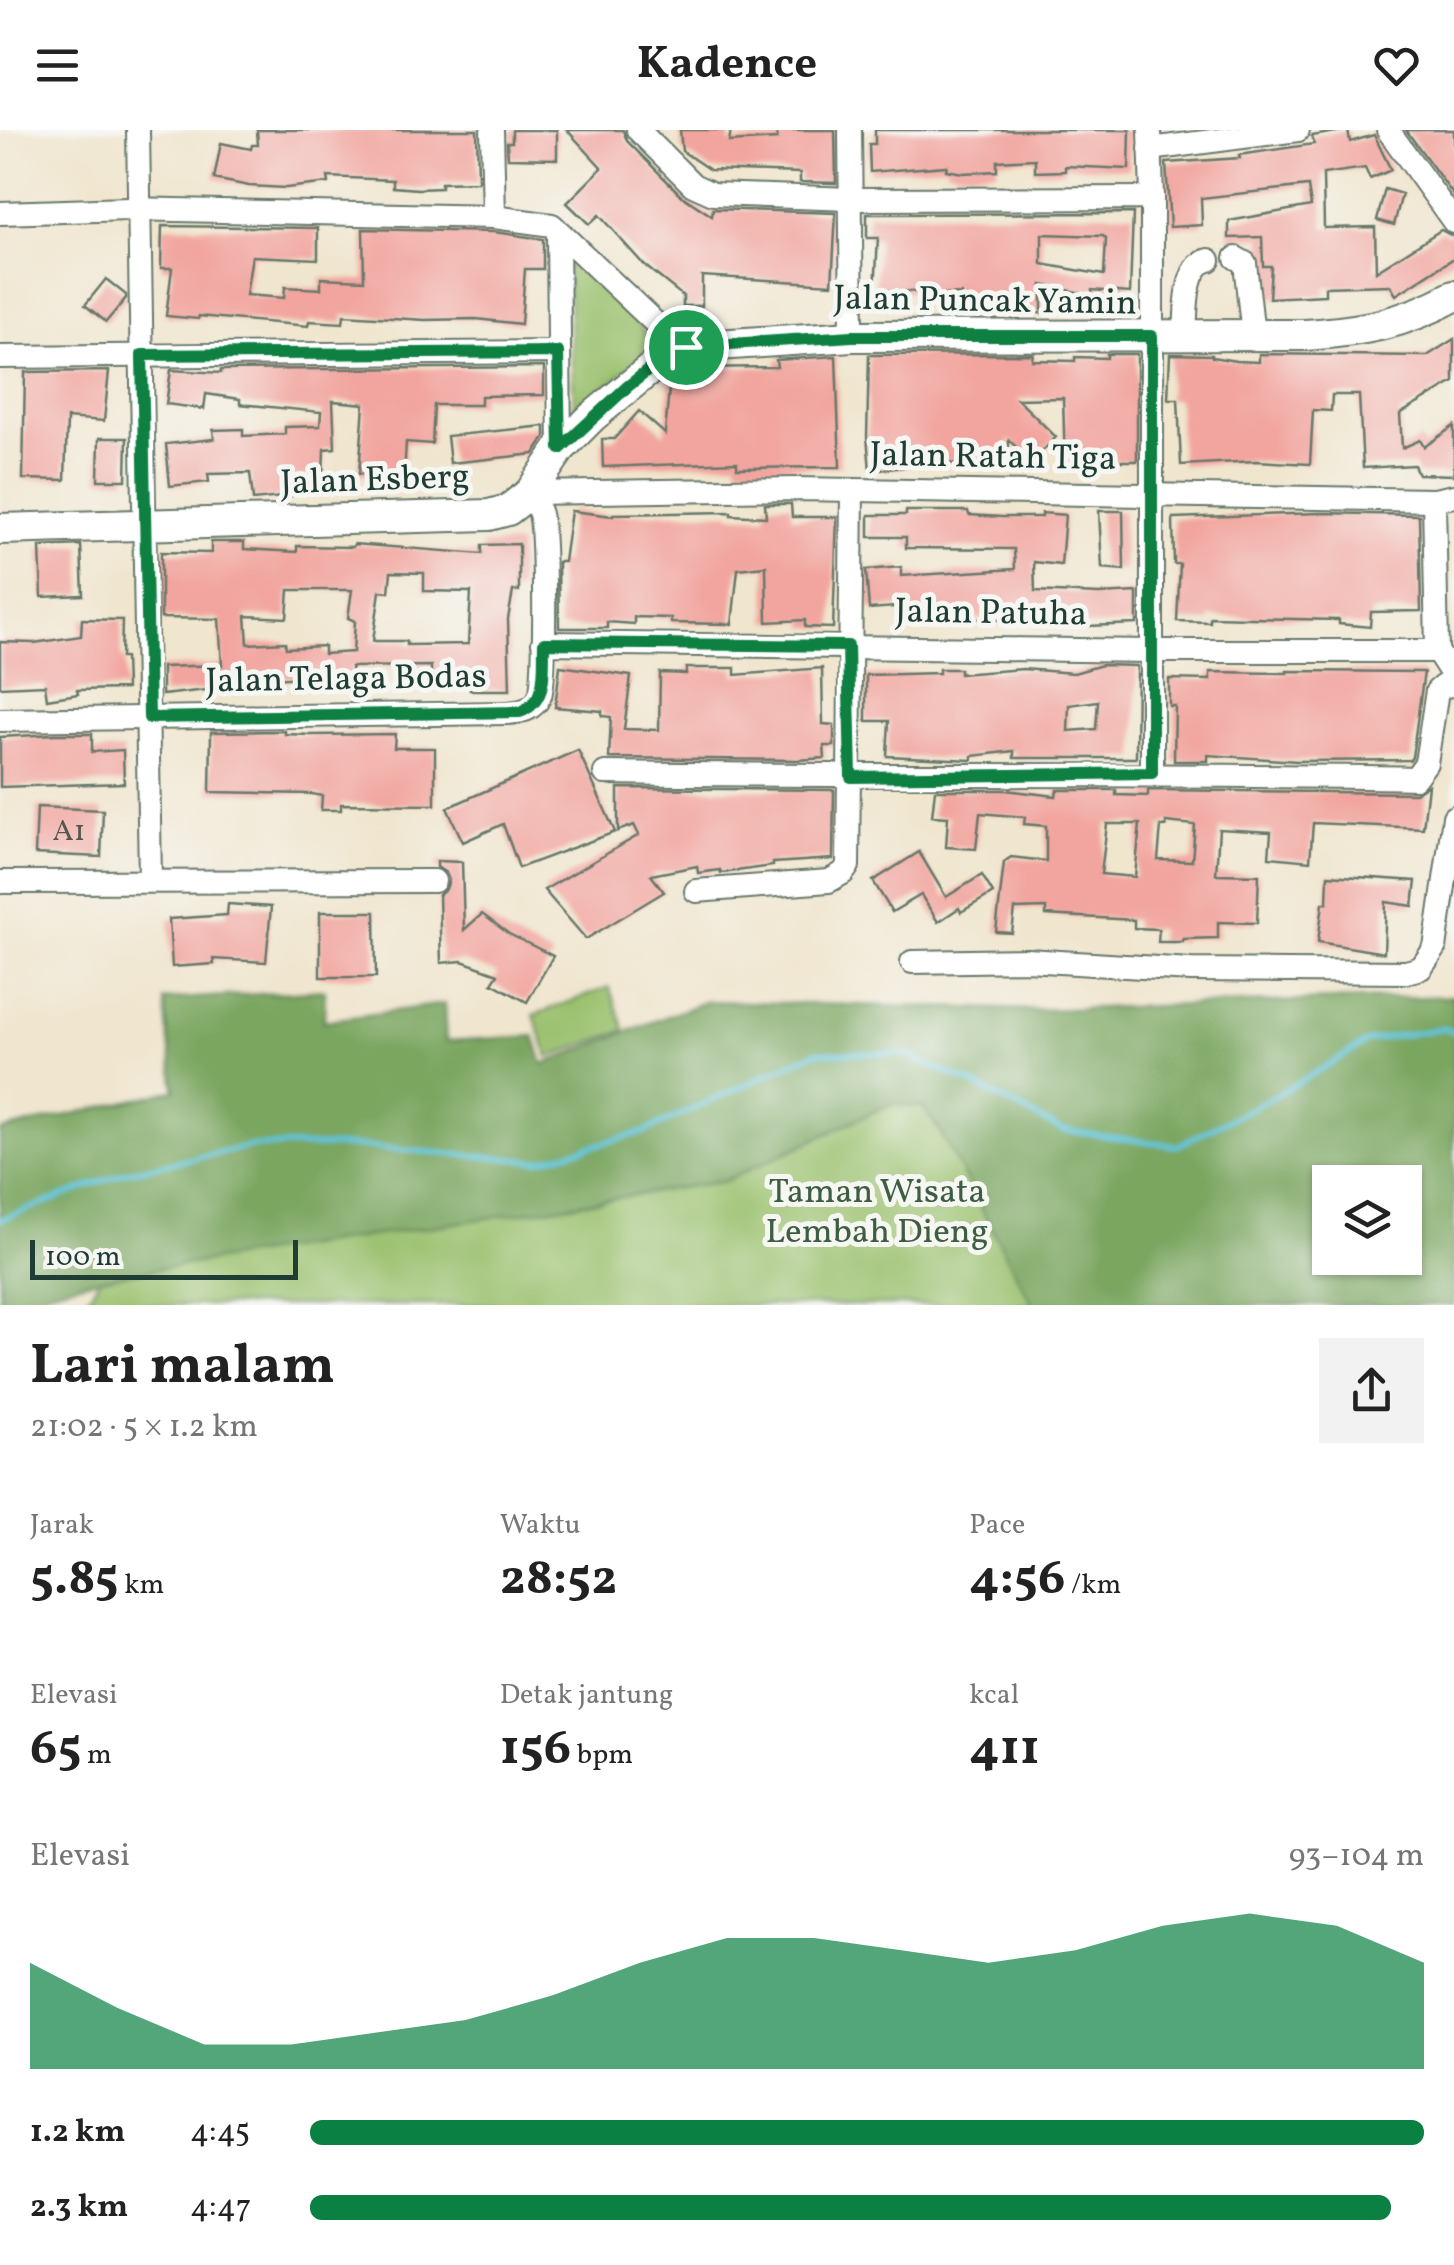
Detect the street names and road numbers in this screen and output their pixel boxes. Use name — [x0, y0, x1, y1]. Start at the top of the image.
street label: Jalan Puncak Yamin — [833, 275, 1137, 329]
street label: Jalan Ratah Tiga — [869, 432, 1117, 484]
street label: Jalan Esberg — [280, 454, 470, 508]
street label: Jalan Patuha — [894, 588, 1088, 640]
street label: Jalan Telaga Bodas — [205, 654, 487, 706]

